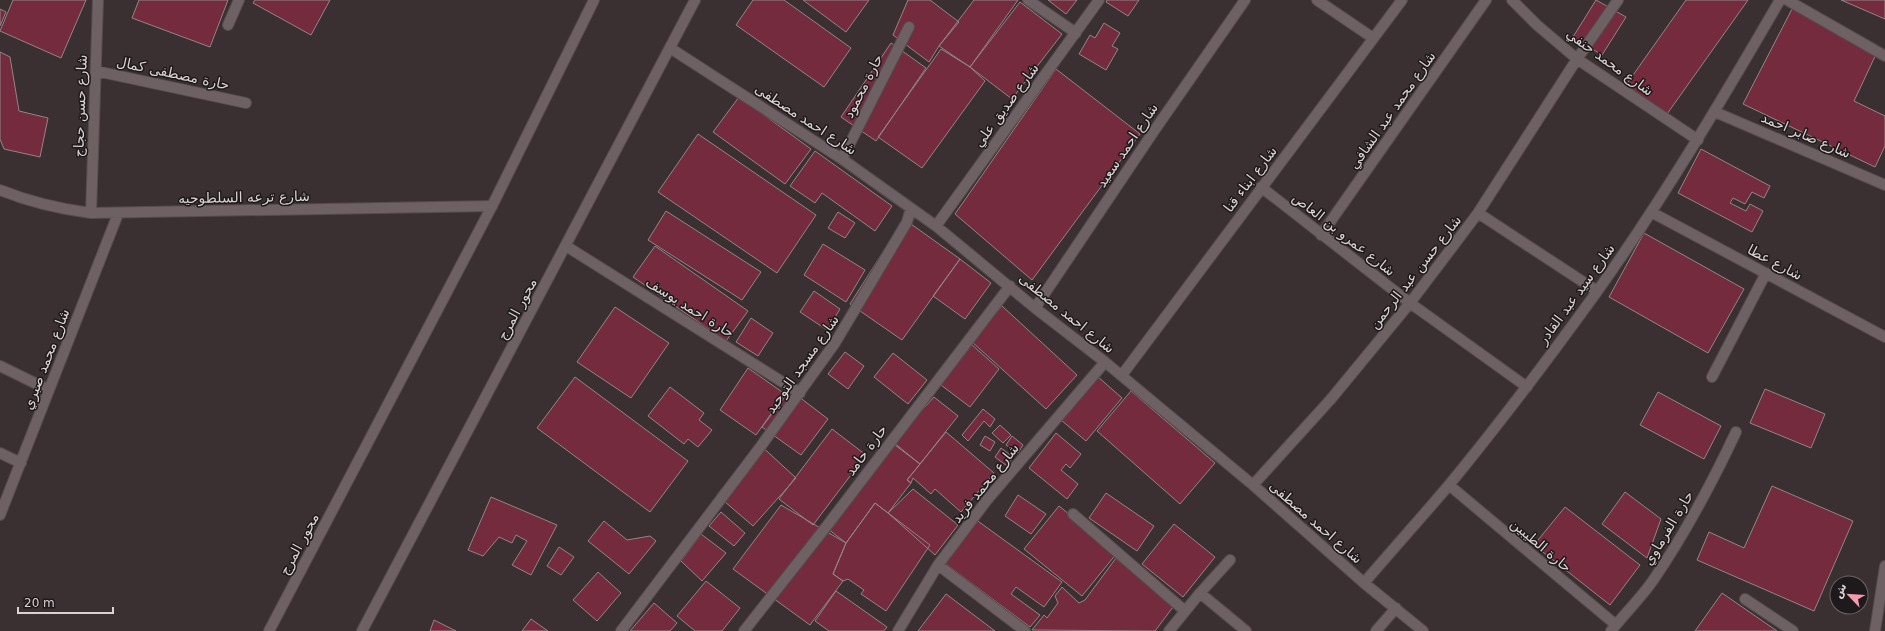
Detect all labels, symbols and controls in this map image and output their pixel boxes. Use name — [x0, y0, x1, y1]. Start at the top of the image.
street label: شارع محمد حنفي — [1563, 25, 1657, 100]
street label: شارع محمد عبد الشافي — [1345, 48, 1439, 172]
street label: حارة محمود — [840, 51, 887, 121]
street label: حارة مصطفى كمال — [115, 53, 231, 94]
street label: شارع حسن حجاج — [70, 54, 91, 158]
street label: شارع صديق علي — [970, 60, 1043, 151]
street label: شارع احمد مصطفى — [752, 80, 860, 159]
street label: شارع احمد سعيد — [1093, 100, 1162, 191]
street label: شارع صابر احمد — [1758, 109, 1853, 162]
street label: شارع ابناء قنا — [1220, 143, 1281, 216]
street label: شارع ترعه السلطوحيه — [178, 188, 310, 207]
street label: شارع عمرو بن العاص — [1289, 189, 1399, 280]
street label: شارع حسن عبد الرحمن — [1366, 212, 1465, 332]
street label: شارع سيد عبد القادر — [1534, 241, 1619, 349]
street label: شارع عطا — [1744, 241, 1805, 284]
street label: شارع احمد مصطفى — [1016, 270, 1118, 357]
street label: حارة احمد يوسف — [642, 273, 737, 341]
street label: محور المرج — [494, 275, 541, 343]
street label: شارع محمد صبري — [19, 306, 74, 412]
street label: شارع مسجد التوحيد — [762, 312, 843, 417]
street label: حارة حامد — [842, 422, 891, 479]
street label: شارع محمد فريد — [948, 440, 1023, 527]
street label: شارع احمد مصطفى — [1266, 477, 1366, 567]
street label: حارة الفرماوي — [1640, 488, 1697, 569]
street label: محور المرج — [276, 510, 323, 578]
street label: حارة الطيبين — [1507, 515, 1575, 576]
north arrow — [1829, 575, 1869, 615]
text: ش — [1831, 581, 1849, 601]
scale bar — [18, 589, 113, 615]
text: 20 m — [24, 596, 55, 610]

